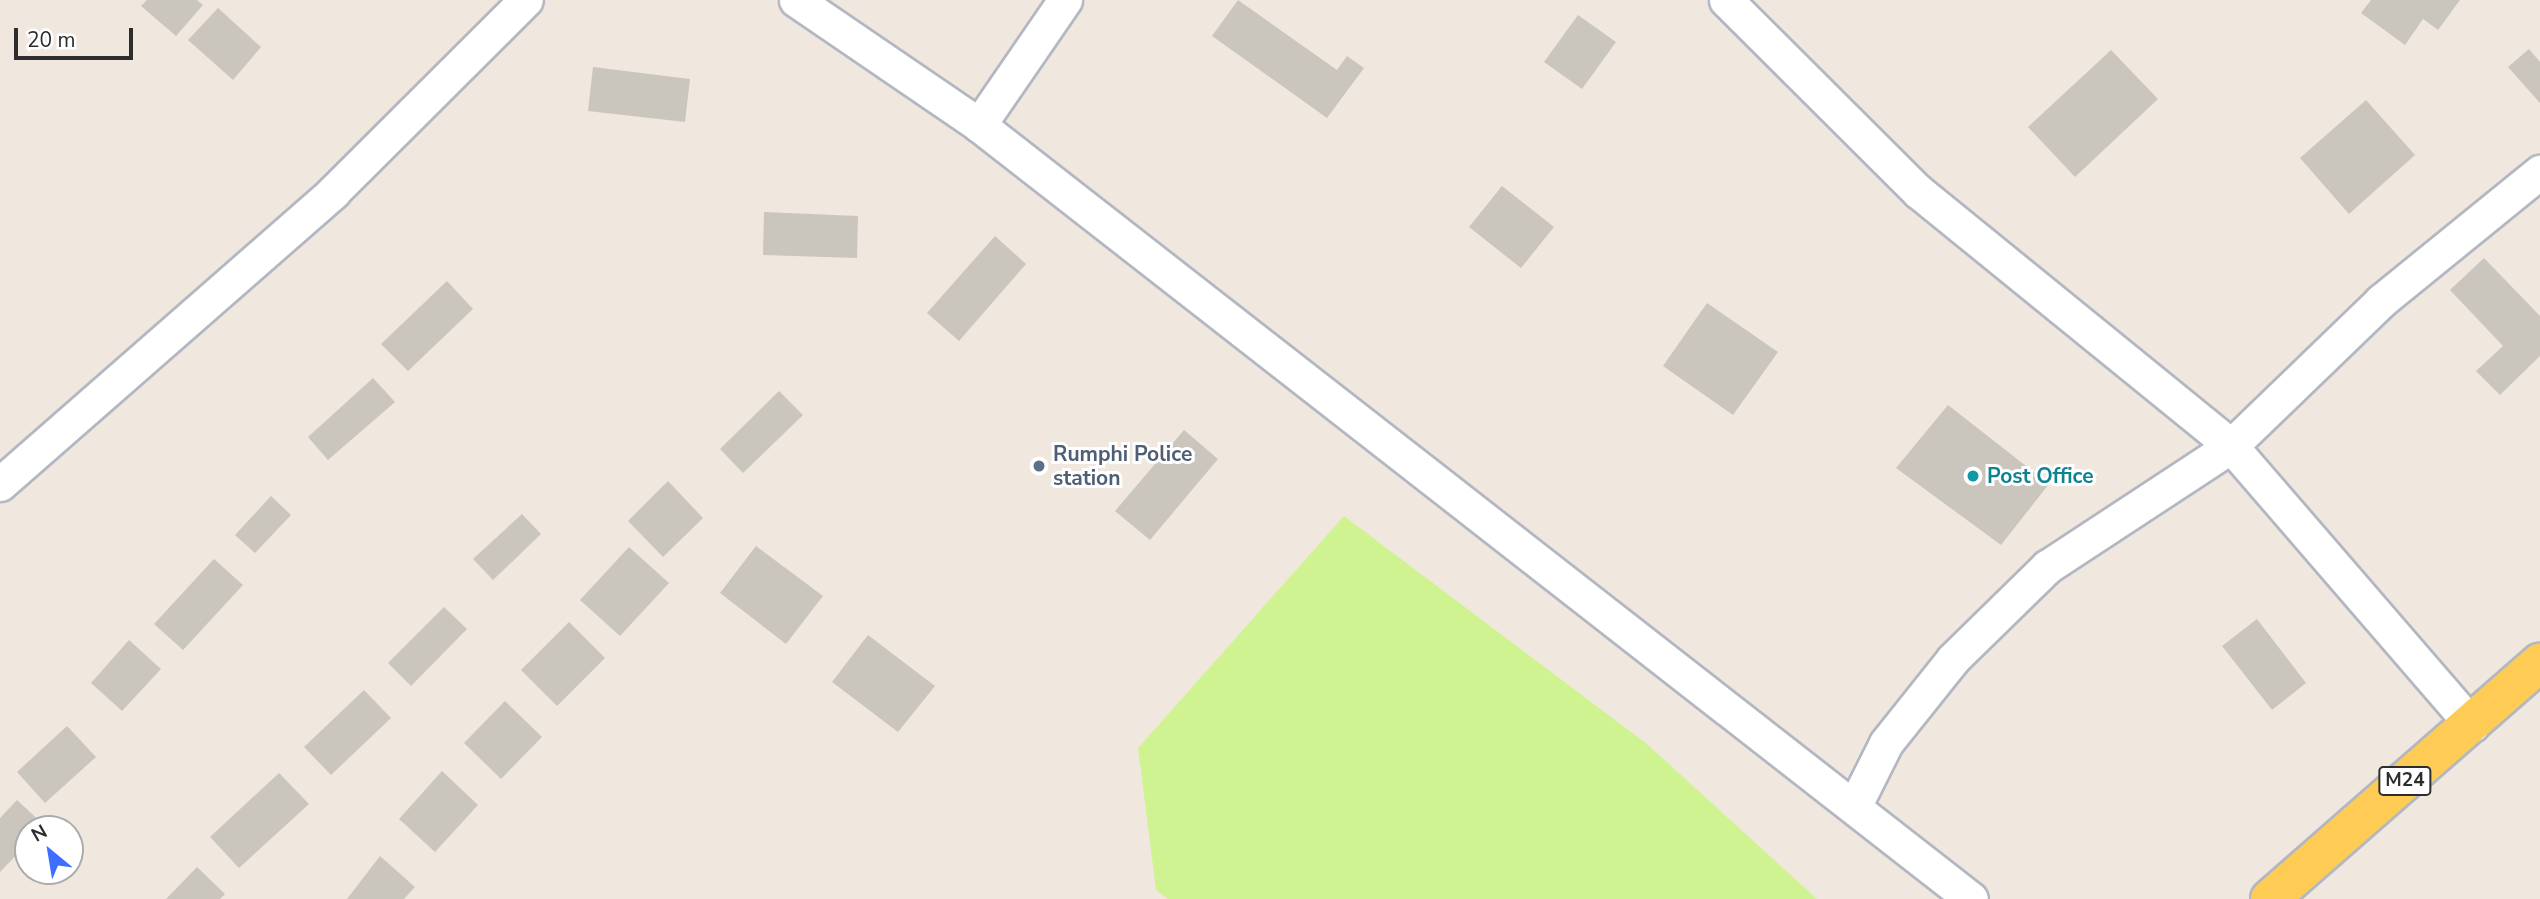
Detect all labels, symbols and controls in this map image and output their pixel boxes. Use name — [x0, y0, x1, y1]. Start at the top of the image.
scale bar — [18, 14, 136, 58]
text: 20 m — [27, 26, 76, 54]
place label: Rumphi Police station — [1053, 441, 1192, 491]
marker: Rumphi Police station — [1031, 458, 1047, 474]
place label: Post Office — [1987, 463, 2094, 489]
marker: Post Office — [1965, 468, 1981, 484]
road number: M24 — [2377, 766, 2433, 796]
north arrow — [14, 815, 84, 885]
text: N — [27, 819, 52, 848]

